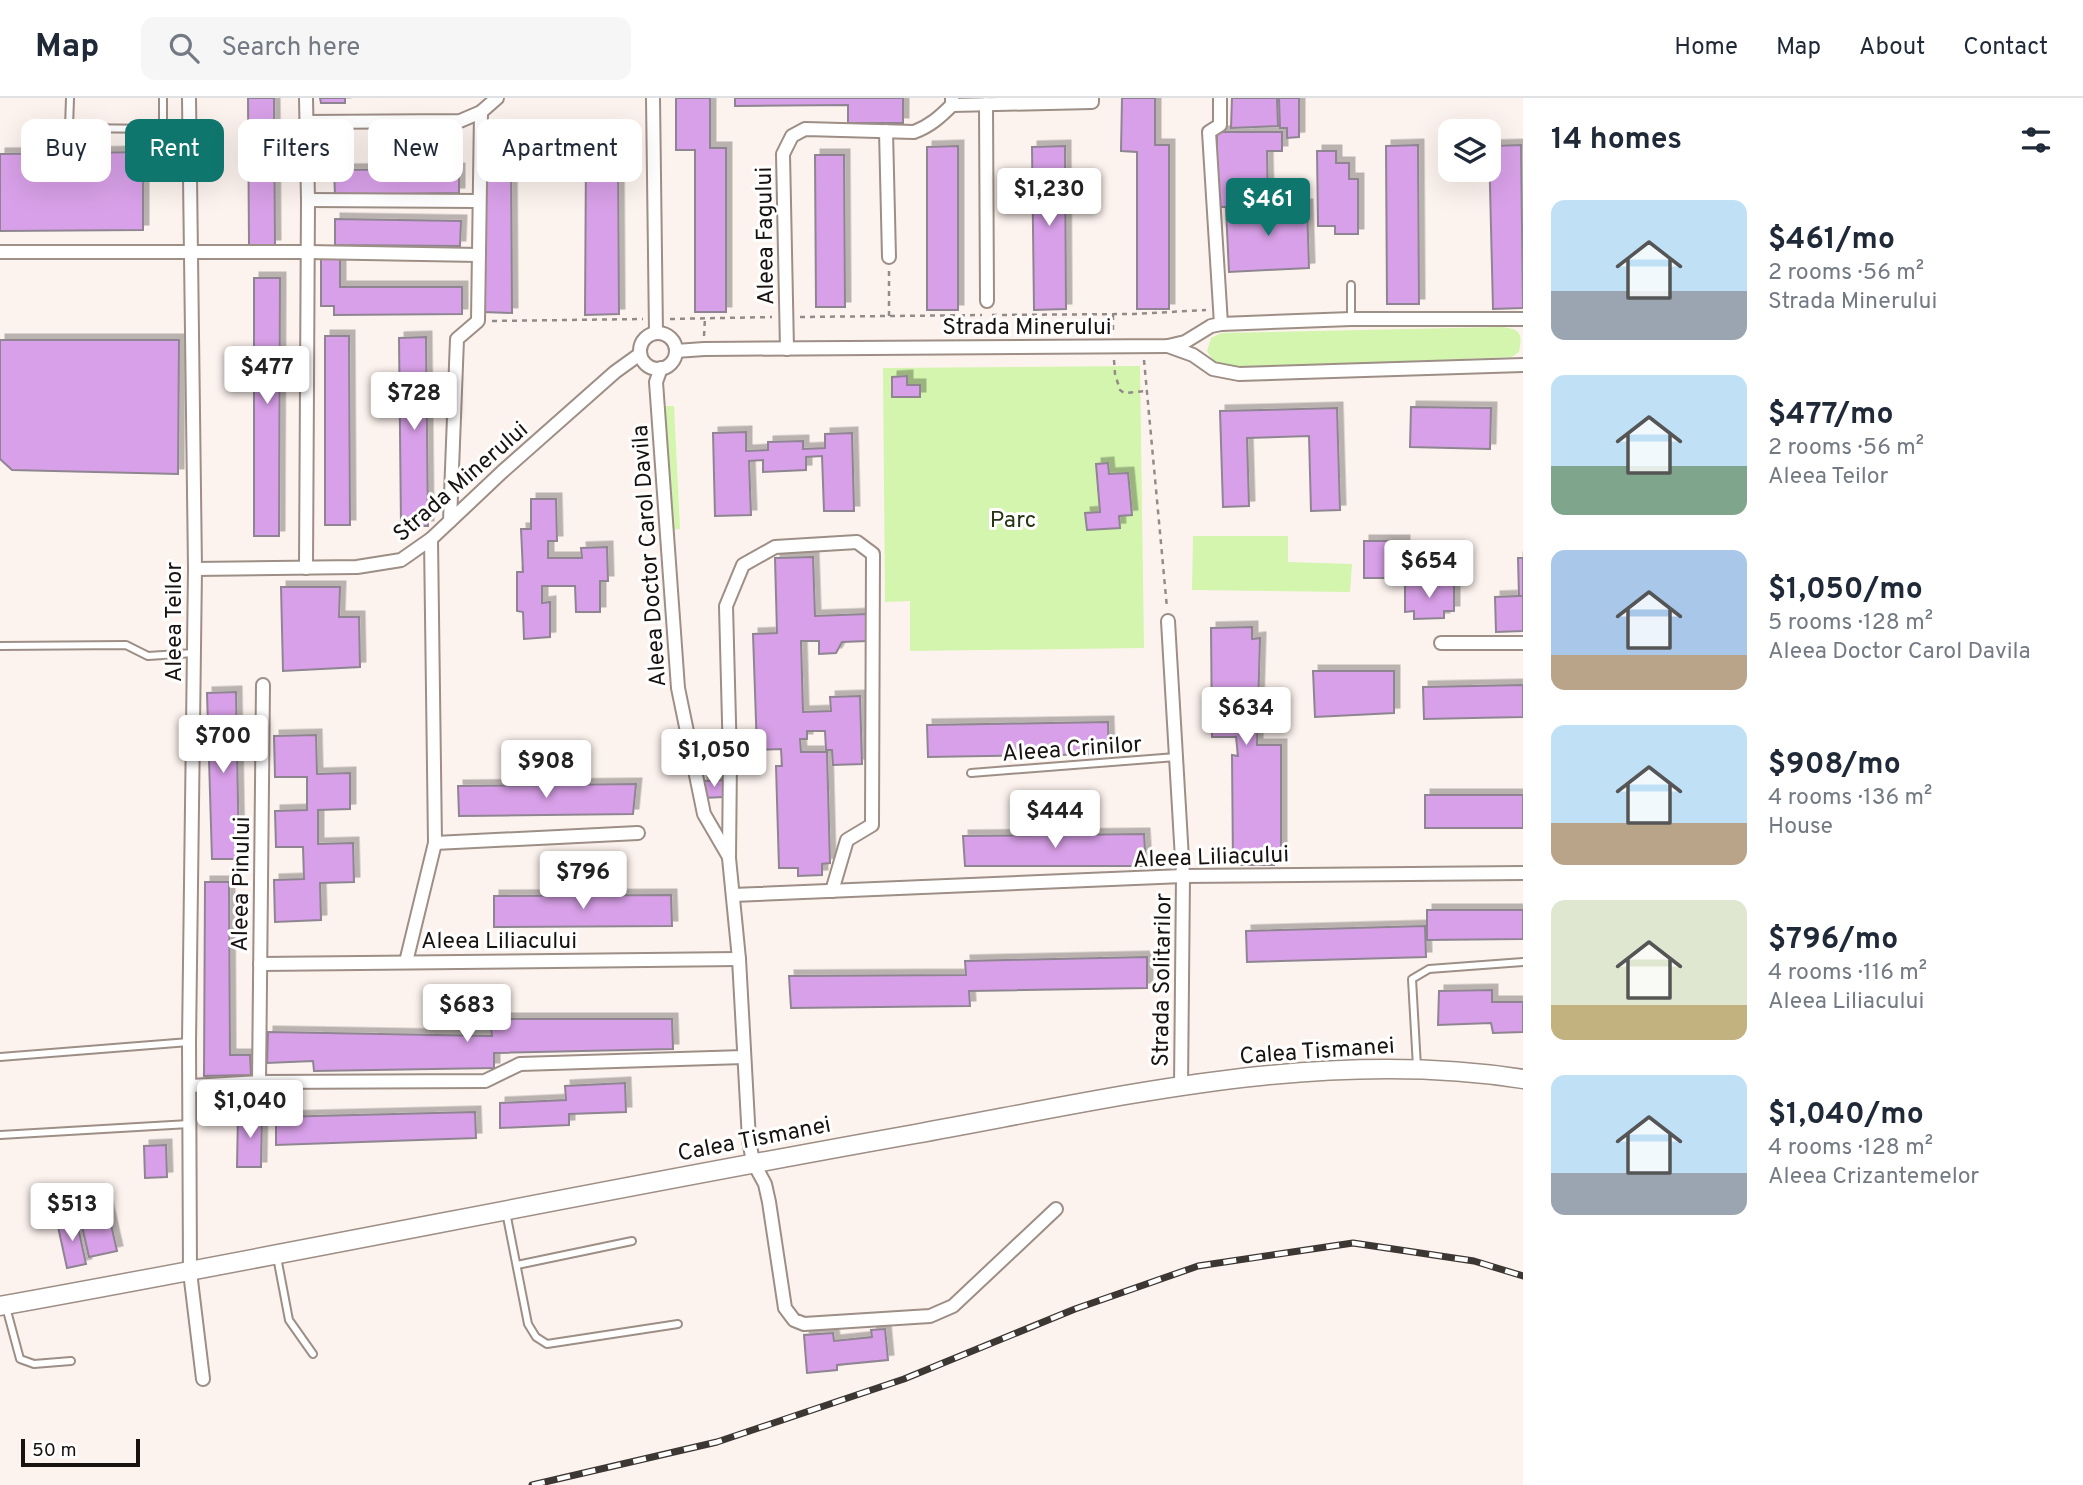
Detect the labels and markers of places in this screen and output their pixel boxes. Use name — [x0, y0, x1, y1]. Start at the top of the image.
pin: $1,230 — [992, 169, 1106, 228]
pin: $461 — [1227, 178, 1309, 238]
pin: $477 — [226, 346, 308, 406]
pin: $728 — [373, 372, 455, 432]
pin: $654 — [1388, 540, 1470, 600]
pin: $634 — [1205, 688, 1287, 747]
pin: $700 — [182, 716, 264, 775]
pin: $1,050 — [657, 730, 771, 789]
pin: $908 — [505, 740, 587, 800]
pin: $444 — [1014, 790, 1096, 850]
pin: $796 — [542, 852, 624, 911]
pin: $683 — [426, 984, 508, 1044]
pin: $1,040 — [193, 1080, 307, 1140]
pin: $513 — [31, 1184, 113, 1243]

